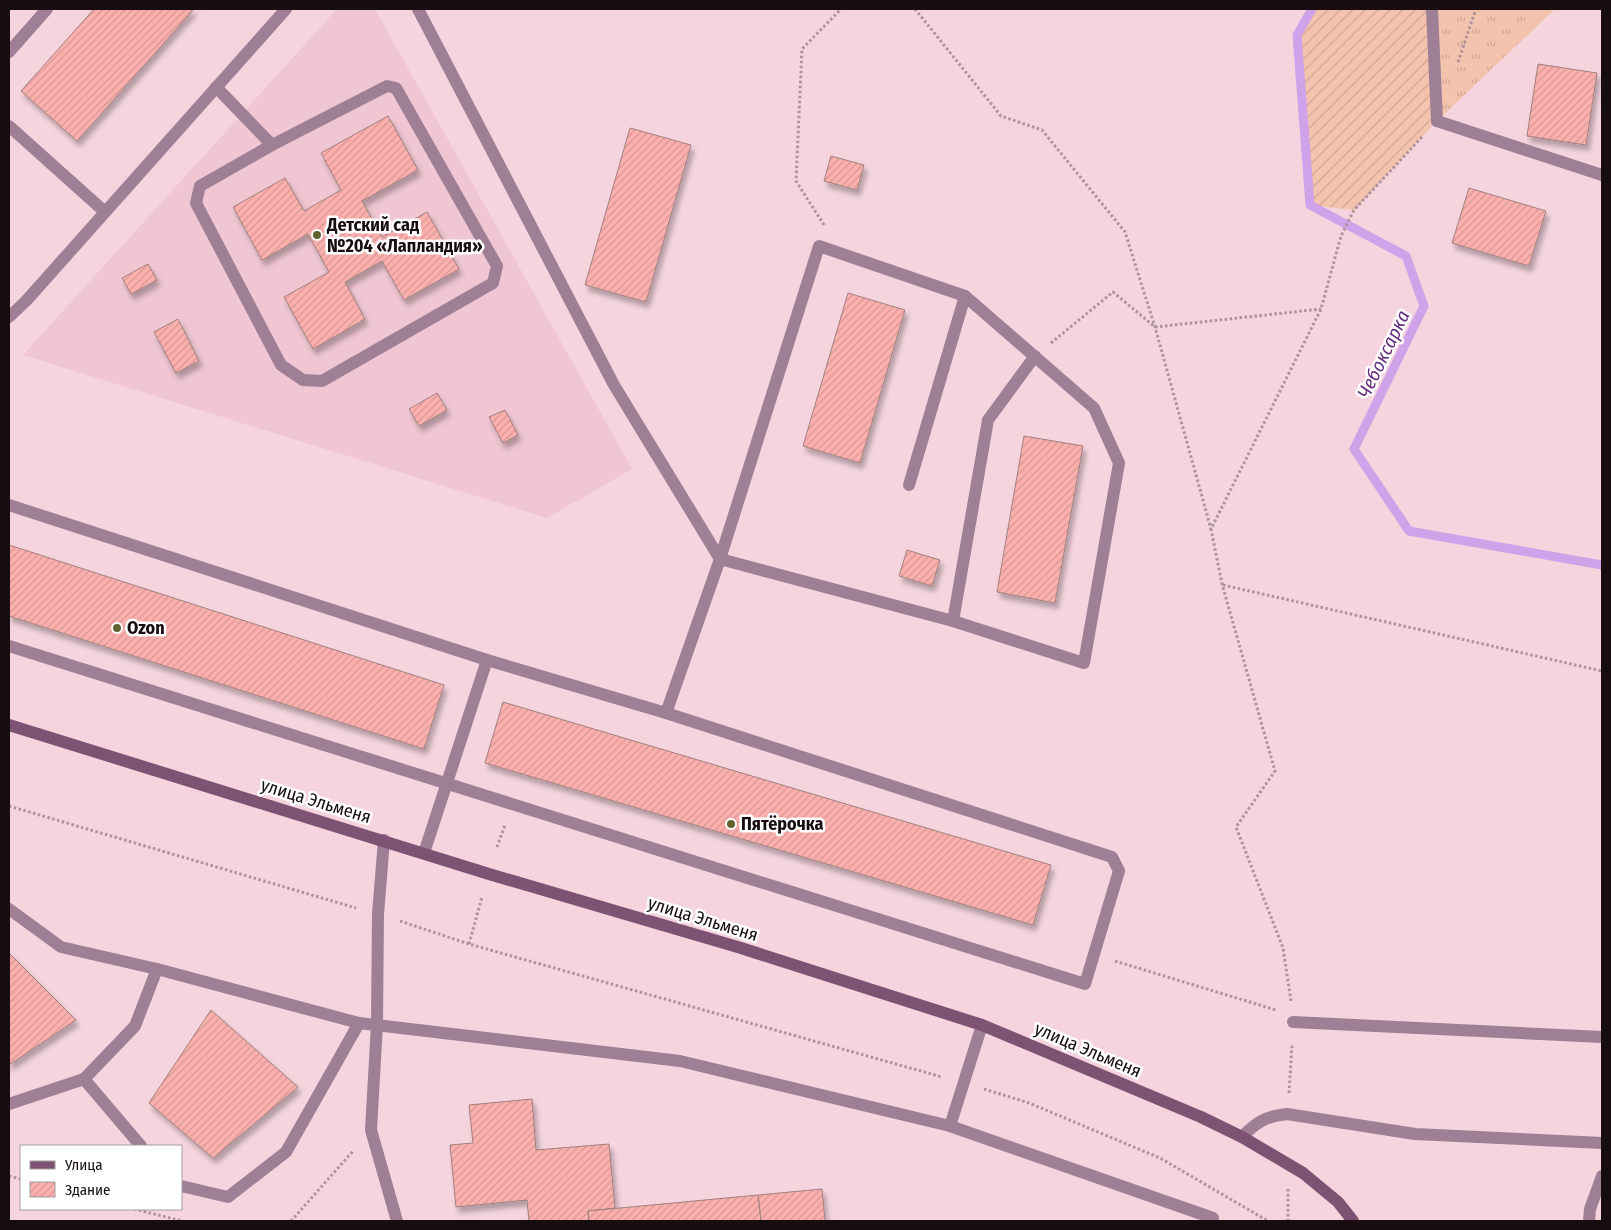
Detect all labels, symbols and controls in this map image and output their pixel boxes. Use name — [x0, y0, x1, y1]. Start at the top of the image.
place label: Детский сад №204 «Лапландия» — [326, 214, 482, 257]
marker: Детский сад №204 «Лапландия» — [311, 229, 323, 241]
water label: Чебоксарка — [1352, 307, 1415, 402]
place label: Ozon — [127, 617, 165, 639]
marker: Ozon — [111, 622, 123, 634]
street label: улица Эльменя — [258, 774, 374, 828]
place label: Пятёрочка — [741, 813, 823, 835]
marker: Пятёрочка — [725, 818, 737, 830]
street label: улица Эльменя — [645, 892, 761, 946]
street label: улица Эльменя — [1031, 1018, 1145, 1082]
legend — [20, 1145, 182, 1210]
text: Улица — [64, 1156, 103, 1174]
text: Здание — [65, 1181, 111, 1199]

